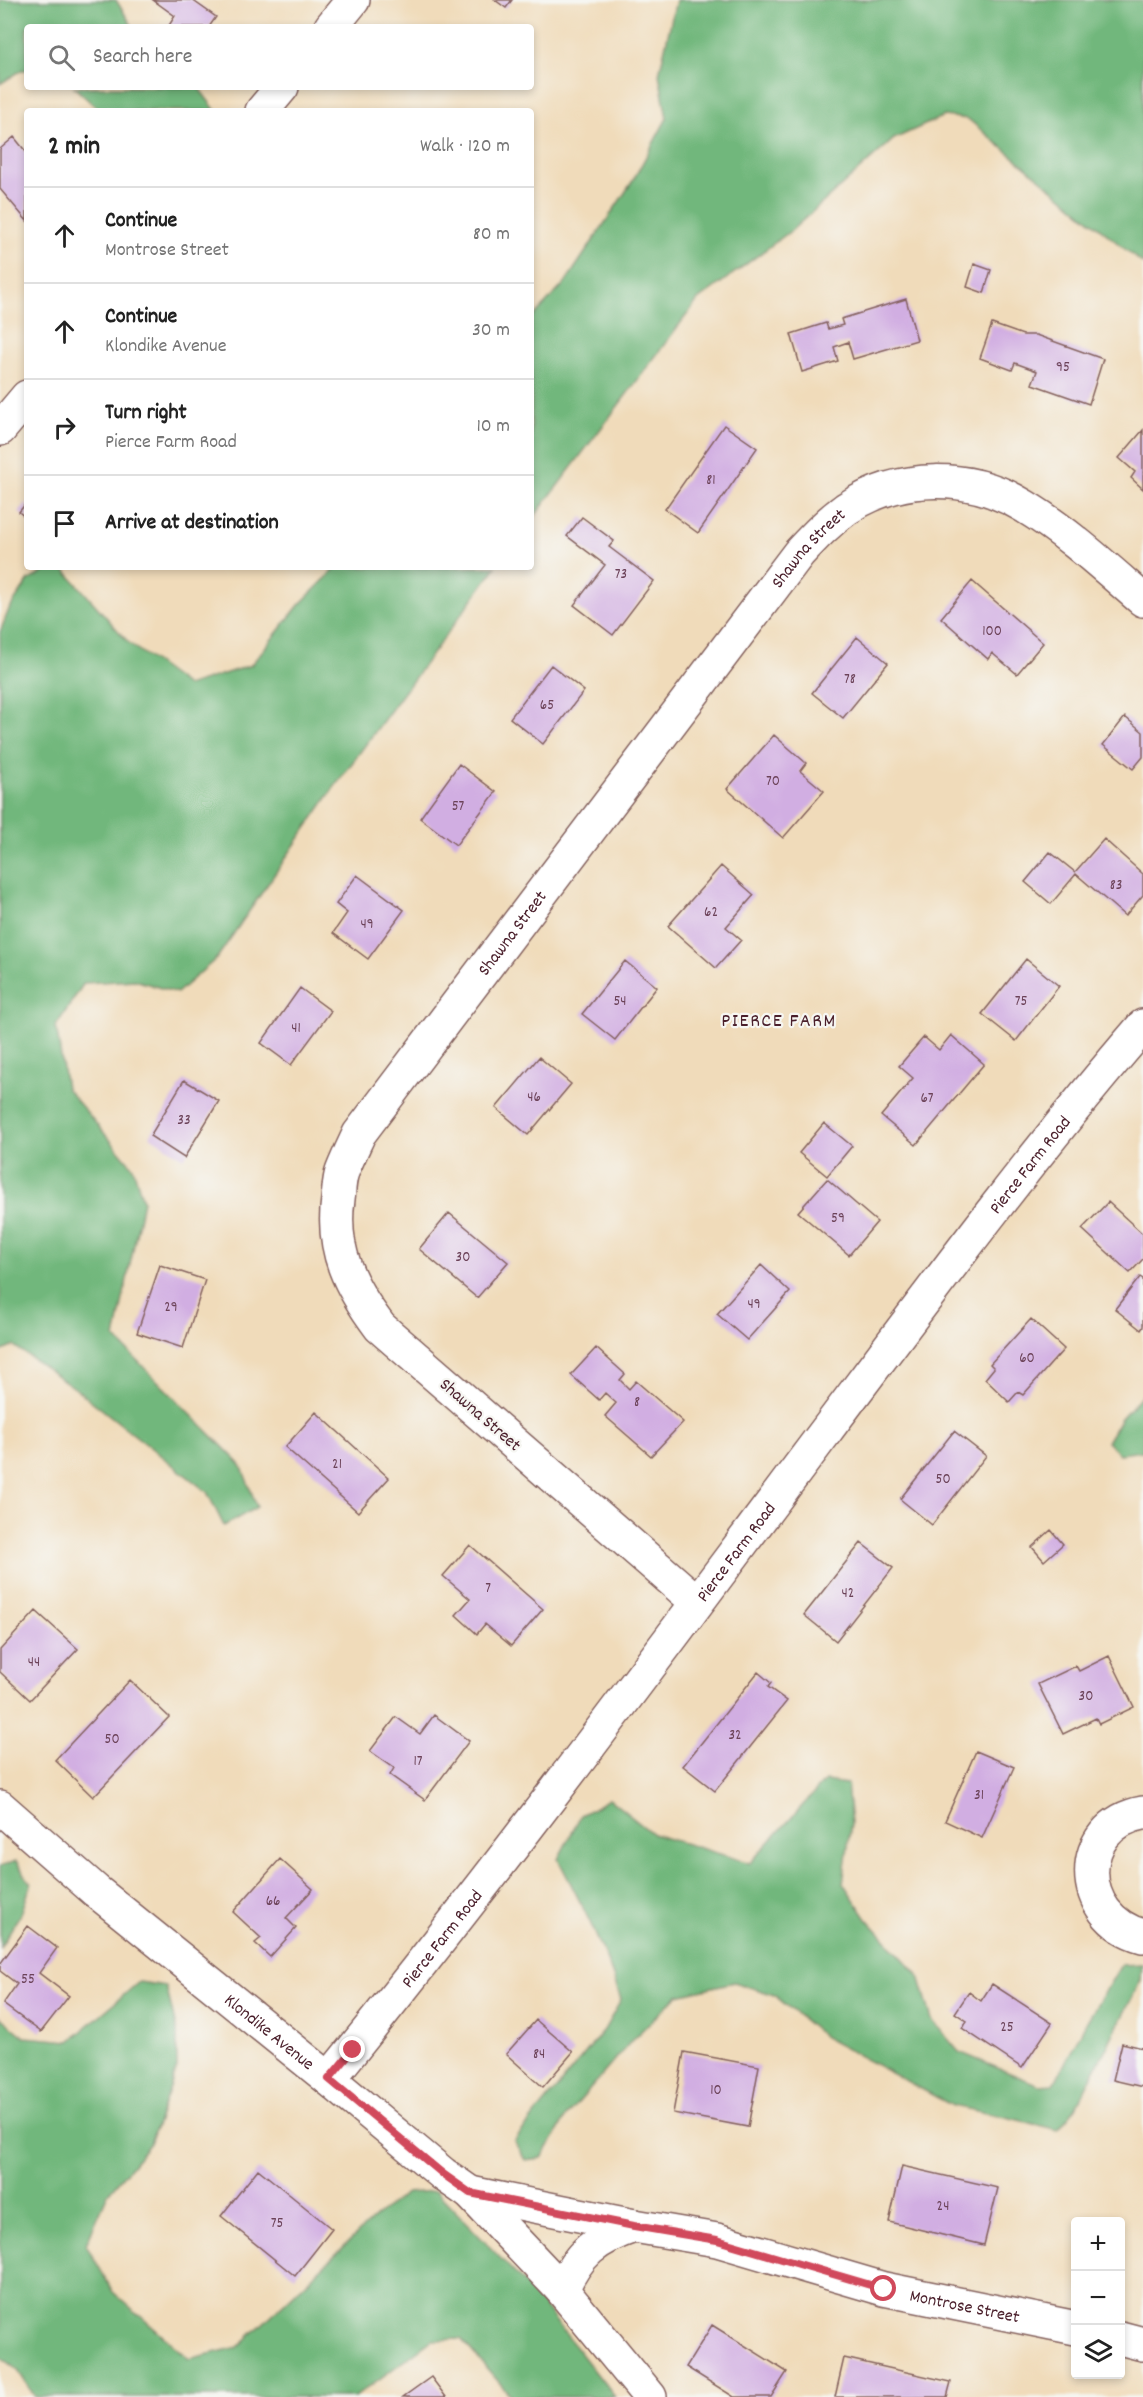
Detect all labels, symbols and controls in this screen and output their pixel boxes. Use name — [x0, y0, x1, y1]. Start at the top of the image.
search box — [24, 24, 534, 90]
icon: search — [45, 41, 78, 74]
text: Search here — [93, 42, 192, 73]
text: 2 min — [48, 129, 100, 166]
text: Walk · 120 m — [420, 133, 510, 161]
text: Continue — [105, 206, 177, 237]
icon: ahead — [48, 219, 81, 252]
text: 80 m — [473, 221, 510, 249]
text: Montrose Street — [105, 237, 229, 265]
text: Continue — [105, 302, 177, 333]
icon: ahead — [48, 315, 81, 348]
text: 30 m — [472, 317, 510, 345]
text: Klondike Avenue — [105, 333, 226, 361]
house number: 95 — [1056, 357, 1070, 379]
text: Turn right — [105, 398, 187, 429]
icon: right — [48, 411, 81, 444]
text: 10 m — [476, 413, 510, 441]
text: Pierce Farm Road — [105, 429, 237, 457]
house number: 81 — [706, 470, 716, 492]
street label: Shawna Street — [766, 503, 852, 594]
icon: arrive — [48, 507, 81, 540]
text: Arrive at destination — [105, 508, 279, 539]
house number: 73 — [615, 564, 627, 586]
house number: 100 — [982, 621, 1002, 643]
house number: 78 — [844, 669, 856, 691]
house number: 65 — [540, 695, 554, 717]
house number: 70 — [766, 771, 780, 793]
house number: 57 — [452, 796, 465, 818]
house number: 83 — [1110, 875, 1122, 897]
street label: Shawna Street — [473, 886, 554, 982]
house number: 62 — [704, 902, 718, 924]
house number: 49 — [360, 914, 374, 936]
house number: 54 — [613, 991, 627, 1013]
house number: 75 — [1015, 991, 1027, 1013]
district label: PIERCE FARM — [721, 1008, 837, 1036]
house number: 41 — [291, 1018, 301, 1040]
house number: 46 — [527, 1087, 541, 1109]
house number: 67 — [920, 1088, 934, 1110]
house number: 33 — [177, 1110, 191, 1132]
street label: Pierce Farm Road — [985, 1112, 1078, 1220]
house number: 59 — [831, 1208, 845, 1230]
house number: 30 — [456, 1247, 470, 1269]
house number: 49 — [747, 1294, 761, 1316]
house number: 29 — [164, 1297, 178, 1319]
house number: 60 — [1019, 1348, 1035, 1370]
street label: Shawna Street — [433, 1373, 526, 1459]
house number: 8 — [634, 1392, 640, 1414]
house number: 21 — [332, 1454, 342, 1476]
house number: 50 — [935, 1469, 951, 1491]
street label: Pierce Farm Road — [692, 1498, 783, 1608]
house number: 7 — [485, 1578, 491, 1600]
house number: 42 — [842, 1583, 854, 1605]
house number: 44 — [28, 1652, 40, 1674]
house number: 30 — [1079, 1686, 1093, 1708]
house number: 32 — [728, 1725, 742, 1747]
house number: 50 — [104, 1729, 120, 1751]
house number: 17 — [413, 1751, 423, 1773]
house number: 31 — [974, 1785, 984, 1807]
street label: Pierce Farm Road — [397, 1885, 490, 1994]
house number: 66 — [266, 1891, 280, 1913]
house number: 55 — [21, 1969, 35, 1991]
street label: Klondike Avenue — [218, 1989, 319, 2077]
house number: 25 — [1000, 2017, 1014, 2039]
route end — [339, 2036, 365, 2062]
house number: 84 — [533, 2044, 545, 2066]
house number: 10 — [710, 2080, 722, 2102]
house number: 24 — [937, 2196, 949, 2218]
house number: 75 — [271, 2213, 283, 2235]
map controls — [1071, 2217, 1125, 2379]
button: + — [1071, 2217, 1125, 2271]
button: − — [1071, 2271, 1125, 2325]
route start — [870, 2275, 896, 2301]
street label: Montrose Street — [907, 2285, 1022, 2331]
button: layers — [1071, 2325, 1125, 2379]

